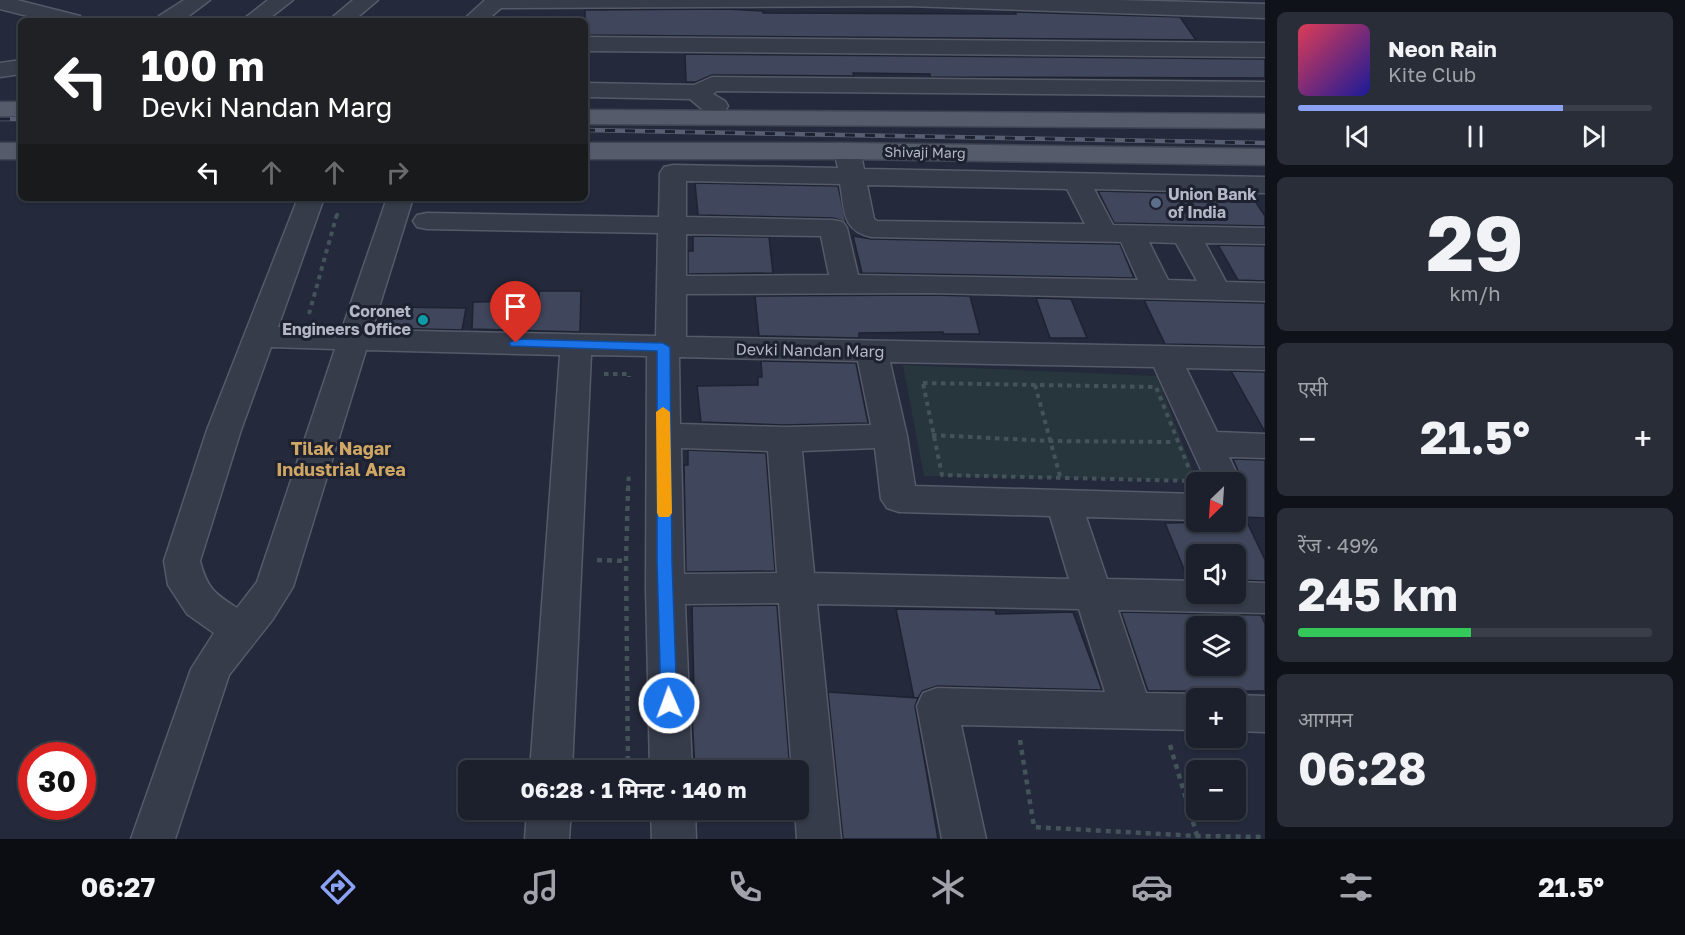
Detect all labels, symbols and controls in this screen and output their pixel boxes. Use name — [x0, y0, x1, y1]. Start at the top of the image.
text: Neon Rain — [1388, 35, 1497, 62]
text: 100 m — [141, 40, 264, 90]
icon: left — [42, 42, 120, 120]
text: Kite Club — [1388, 62, 1476, 86]
text: Devki Nandan Marg — [141, 91, 392, 123]
icon: previous — [1341, 120, 1374, 153]
icon: pause — [1459, 120, 1492, 153]
icon: next — [1577, 120, 1610, 153]
street label: Shivaji Marg — [884, 143, 966, 161]
icon: left — [192, 156, 225, 189]
icon: ahead — [255, 156, 288, 189]
icon: ahead — [318, 156, 351, 189]
icon: right — [381, 156, 414, 189]
place label: Union Bank of India — [1168, 184, 1257, 222]
text: 29 — [1426, 195, 1524, 288]
marker: Union Bank of India — [1149, 196, 1163, 210]
pin — [490, 281, 541, 343]
text: km/h — [1450, 281, 1500, 305]
icon: arrive — [499, 290, 532, 323]
place label: Coronet Engineers Office — [282, 301, 411, 339]
marker: Coronet Engineers Office — [416, 313, 430, 327]
street label: Devki Nandan Marg — [735, 339, 885, 361]
text: एसी — [1298, 376, 1328, 400]
text: 21.5° — [1420, 410, 1530, 464]
text: − — [1298, 419, 1316, 458]
text: + — [1634, 419, 1652, 458]
district label: Tilak Nagar Industrial Area — [276, 437, 406, 480]
north arrow — [1186, 472, 1246, 532]
map controls — [1186, 472, 1246, 820]
text: रेंज · 49% — [1298, 533, 1378, 557]
button: sound — [1186, 544, 1246, 604]
text: 245 km — [1298, 567, 1458, 621]
button: layers — [1186, 616, 1246, 676]
position arrow — [637, 671, 701, 735]
button: + — [1186, 688, 1246, 748]
text: आगमन — [1298, 707, 1353, 731]
text: 06:28 — [1298, 741, 1426, 795]
speed limit sign: 30 — [18, 742, 96, 820]
button: − — [1186, 760, 1246, 820]
text: 06:28 · 1 मिनट · 140 m — [520, 776, 747, 803]
icon: directions — [317, 866, 359, 908]
icon: music — [520, 866, 562, 908]
icon: phone — [724, 866, 766, 908]
icon: climate — [927, 866, 969, 908]
icon: car — [1131, 866, 1173, 908]
icon: filters — [1335, 866, 1377, 908]
text: 06:27 — [81, 871, 155, 903]
text: 21.5° — [1538, 871, 1604, 903]

